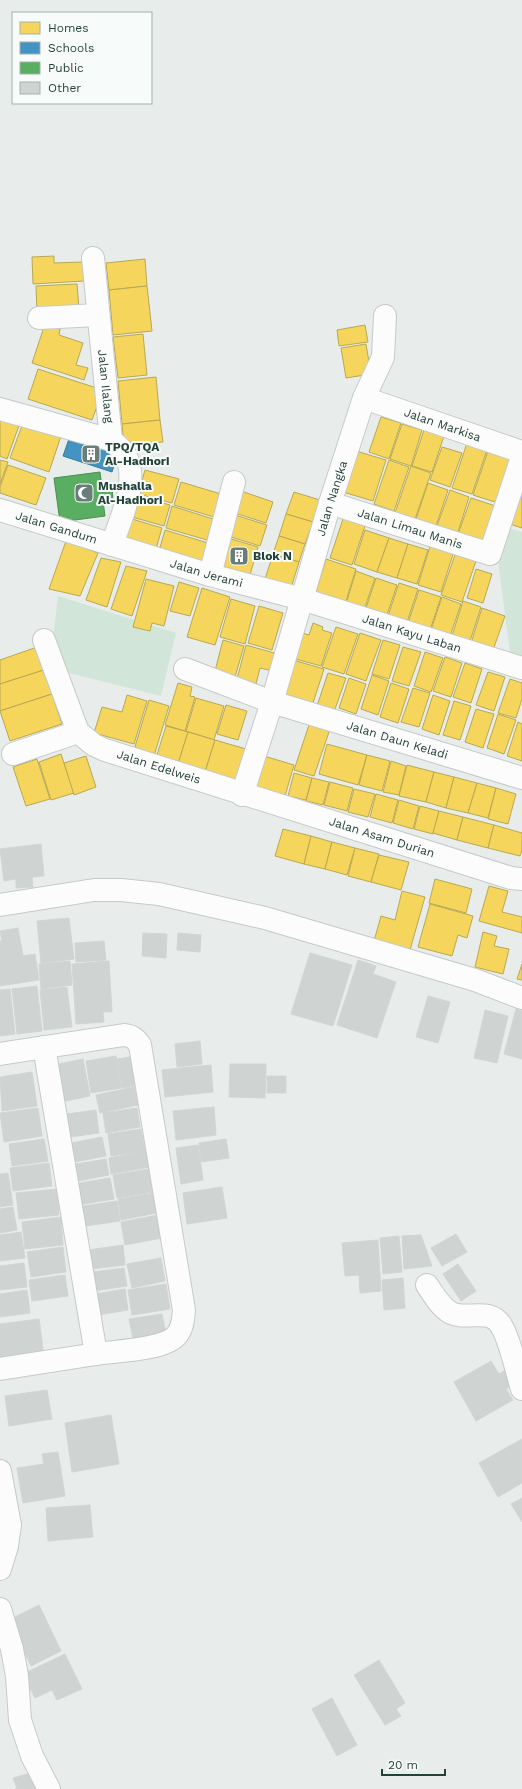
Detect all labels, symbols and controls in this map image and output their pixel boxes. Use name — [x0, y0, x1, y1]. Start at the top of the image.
legend — [12, 12, 152, 104]
text: Homes — [48, 21, 89, 35]
text: Schools — [48, 41, 94, 55]
text: Public — [48, 61, 84, 75]
text: Other — [48, 81, 81, 95]
street label: Jalan Ilalang — [95, 349, 116, 424]
street label: Jalan Markisa — [402, 405, 483, 445]
place label: TPQ/TQA Al-Hadhori — [105, 440, 169, 468]
building icon: TPQ/TQA Al-Hadhori — [80, 443, 102, 465]
street label: Jalan Nangka — [314, 459, 350, 538]
place label: Mushalla Al-Hadhori — [98, 479, 162, 507]
mosque icon: Mushalla Al-Hadhori — [73, 482, 95, 504]
street label: Jalan Limau Manis — [356, 505, 464, 552]
street label: Jalan Gandum — [14, 508, 99, 547]
building icon: Blok N — [228, 545, 250, 567]
place label: Blok N — [253, 549, 292, 563]
street label: Jalan Jerami — [168, 556, 244, 590]
street label: Jalan Kayu Laban — [361, 611, 463, 656]
street label: Jalan Daun Keladi — [345, 718, 450, 762]
street label: Jalan Edelweis — [115, 747, 202, 787]
street label: Jalan Asam Durian — [327, 814, 436, 860]
scale bar — [382, 1751, 445, 1777]
text: 20 m — [388, 1758, 418, 1772]

